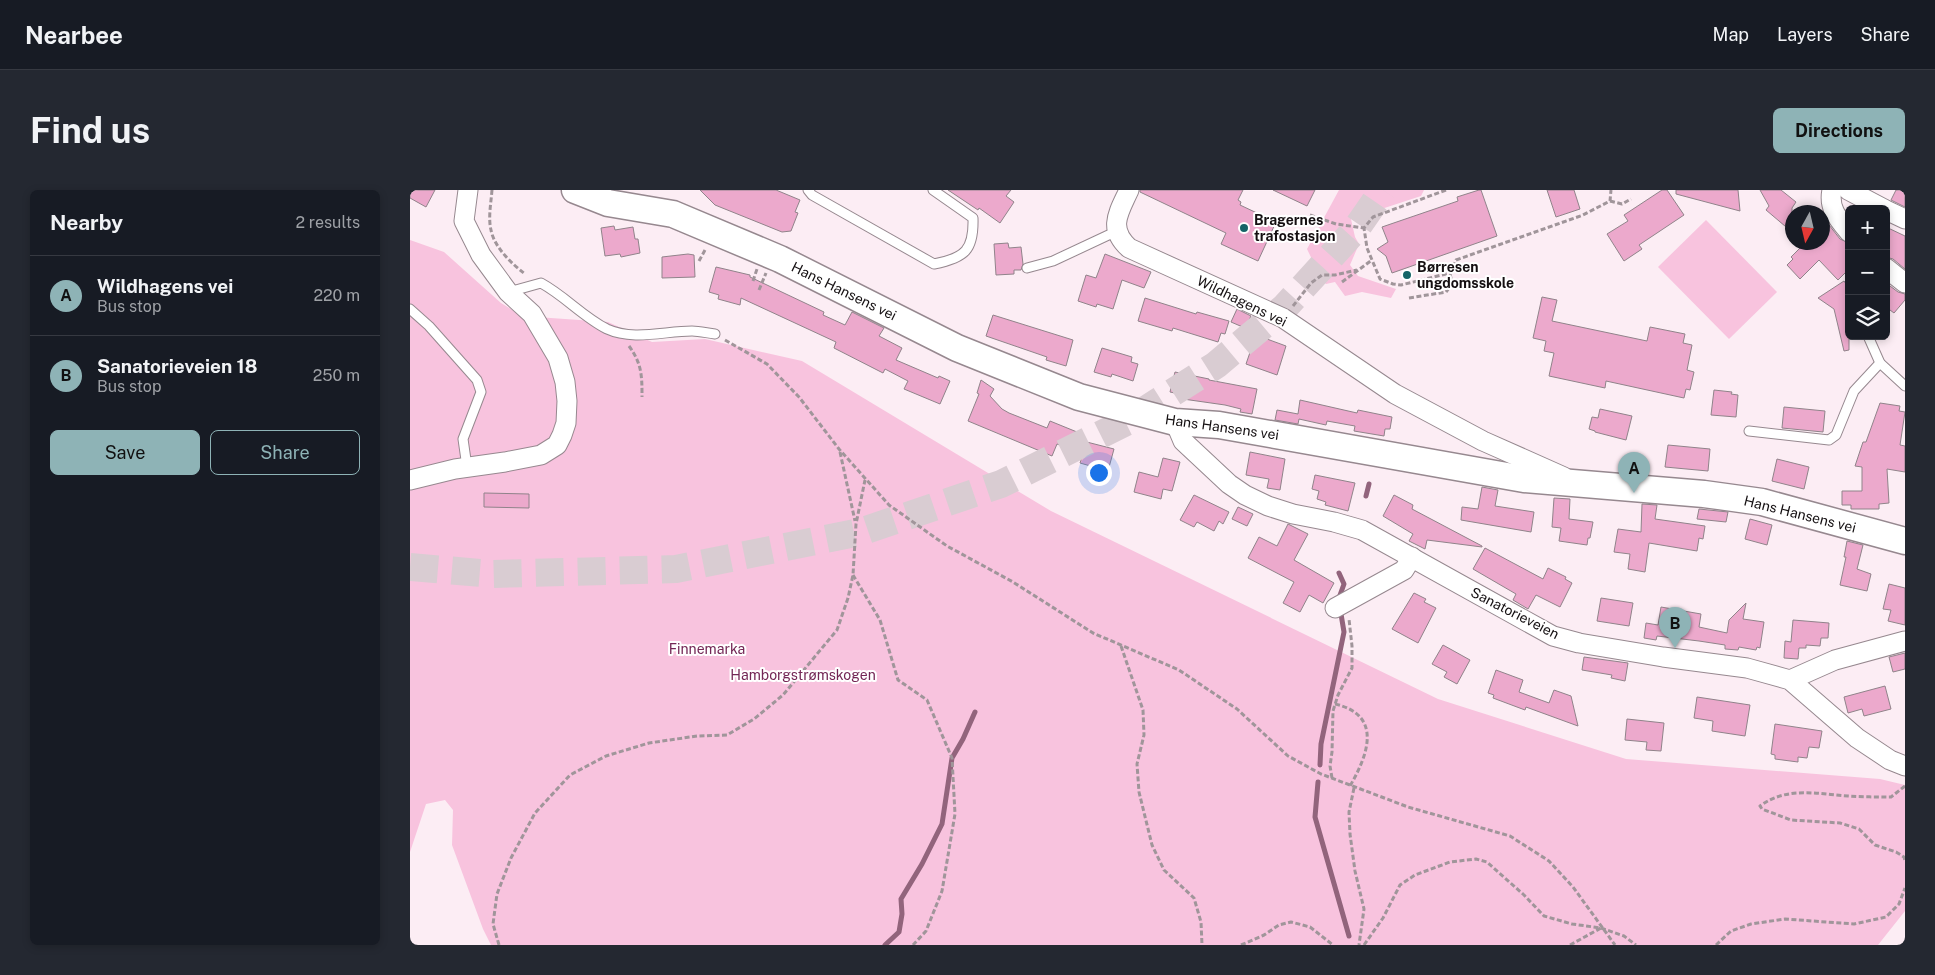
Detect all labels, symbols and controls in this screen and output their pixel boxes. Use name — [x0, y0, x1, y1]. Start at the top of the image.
text: Nearbee — [25, 21, 123, 49]
text: Map — [1713, 24, 1749, 45]
text: Layers — [1777, 24, 1833, 45]
text: Share — [1861, 24, 1910, 45]
button: Directions — [1773, 108, 1905, 153]
text: Find us — [30, 110, 150, 151]
north arrow — [1785, 205, 1830, 250]
map controls — [1845, 205, 1890, 340]
button: + — [1845, 205, 1890, 250]
text: Nearby — [50, 210, 123, 235]
place label: Bragernes trafostasjon — [1254, 212, 1336, 244]
text: 2 results — [295, 213, 360, 232]
marker: Bragernes trafostasjon — [1238, 222, 1250, 234]
button: − — [1845, 250, 1890, 295]
street label: Hans Hansens vei — [789, 259, 899, 323]
place label: Børresen ungdomsskole — [1417, 259, 1514, 291]
marker: Børresen ungdomsskole — [1401, 269, 1413, 281]
street label: Wildhagens vei — [1194, 272, 1290, 330]
text: Wildhagens vei — [97, 275, 233, 297]
text: A — [60, 286, 72, 305]
text: 220 m — [313, 286, 360, 305]
button: layers — [1845, 295, 1890, 340]
text: Bus stop — [97, 297, 161, 316]
text: Sanatorieveien 18 — [97, 355, 258, 377]
text: B — [61, 366, 71, 385]
text: 250 m — [313, 366, 360, 385]
text: Bus stop — [97, 377, 161, 396]
street label: Hans Hansens vei — [1164, 411, 1280, 443]
button: Save — [50, 430, 200, 475]
button: Share — [210, 430, 360, 475]
pin: A — [1618, 452, 1650, 493]
your location — [1086, 460, 1112, 486]
street label: Hans Hansens vei — [1742, 492, 1858, 536]
street label: Sanatorieveien — [1468, 584, 1562, 642]
pin: B — [1659, 607, 1691, 648]
park label: Finnemarka — [669, 641, 745, 657]
park label: Hamborgstrømskogen — [730, 667, 876, 683]

